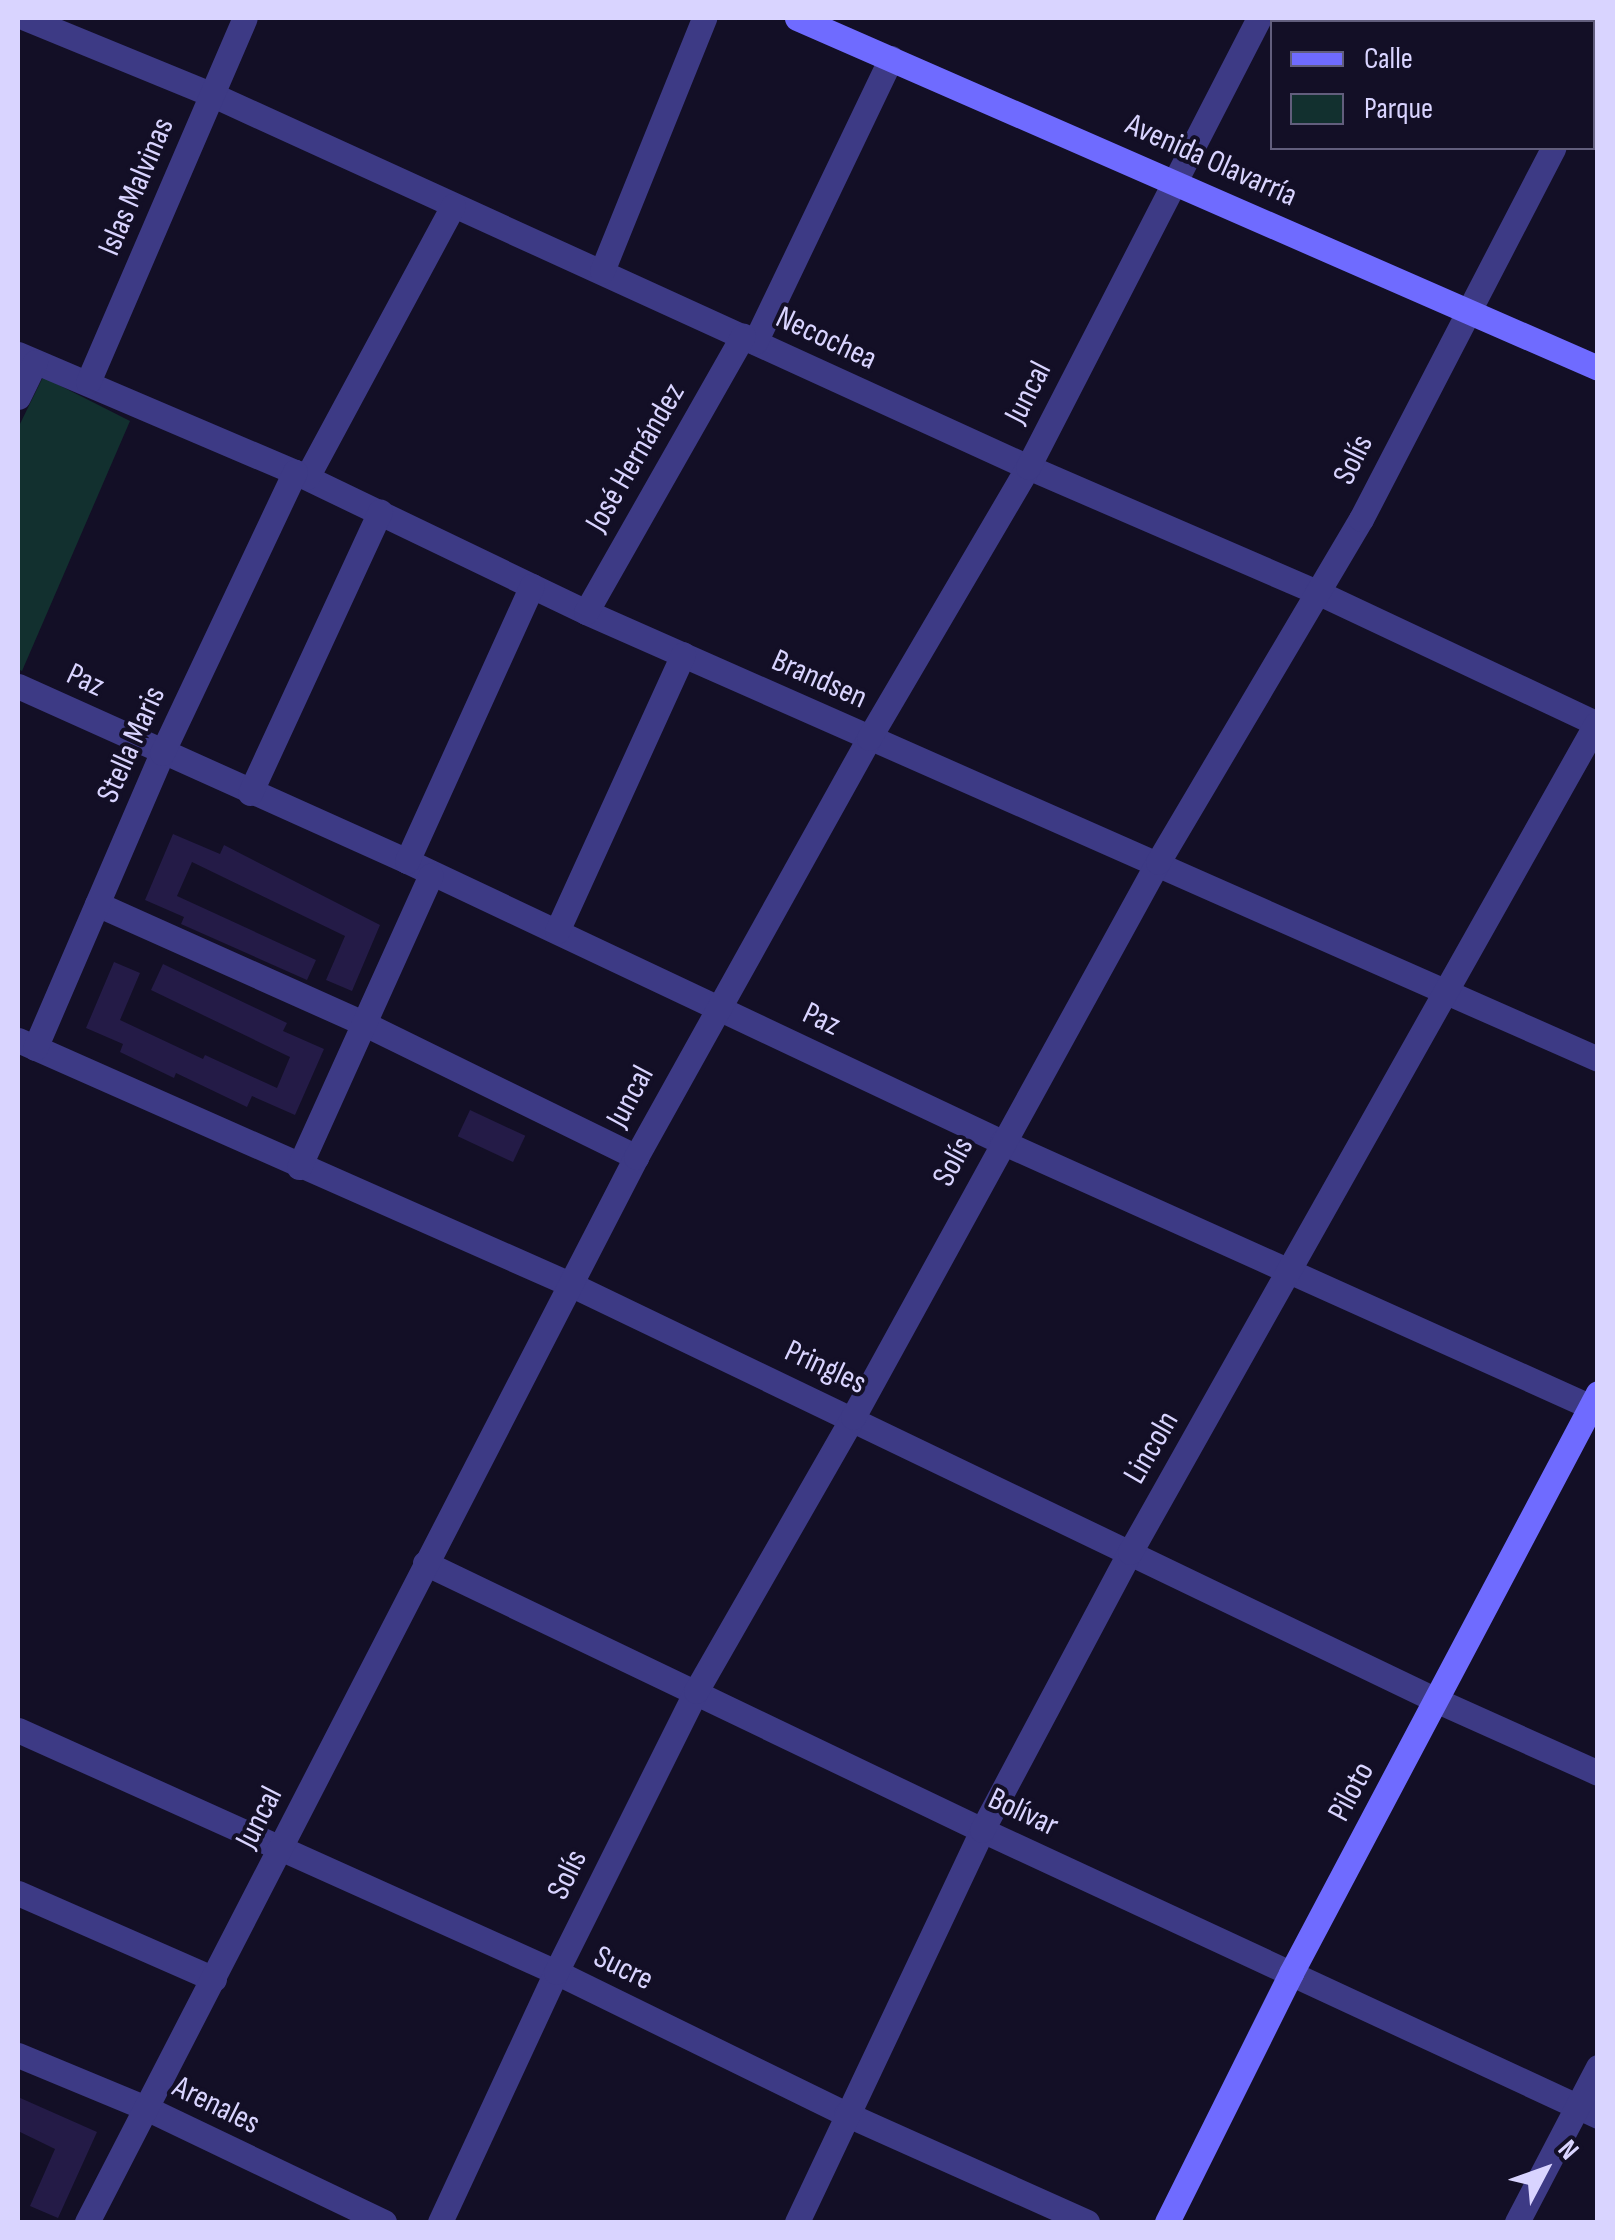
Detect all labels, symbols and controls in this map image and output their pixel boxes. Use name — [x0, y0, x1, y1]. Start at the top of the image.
legend — [1270, 20, 1595, 150]
text: Calle — [1364, 41, 1413, 77]
text: Parque — [1364, 91, 1433, 127]
street label: Avenida Olavarría — [1119, 106, 1303, 216]
street label: Islas Malvinas — [91, 112, 183, 262]
street label: Necochea — [769, 299, 883, 379]
street label: Juncal — [997, 356, 1061, 430]
street label: José Hernández — [578, 377, 694, 539]
street label: Solís — [1326, 429, 1382, 491]
street label: Brandsen — [765, 642, 873, 718]
street label: Paz — [60, 656, 110, 706]
street label: Stella Maris — [89, 681, 175, 809]
street label: Paz — [796, 995, 846, 1045]
street label: Juncal — [599, 1060, 663, 1134]
street label: Solís — [925, 1131, 983, 1193]
street label: Pringles — [778, 1333, 872, 1403]
street label: Lincoln — [1116, 1405, 1188, 1491]
street label: Piloto — [1321, 1756, 1383, 1828]
street label: Bolívar — [982, 1780, 1064, 1846]
street label: Juncal — [228, 1781, 292, 1855]
street label: Solís — [540, 1844, 596, 1906]
street label: Sucre — [587, 1938, 659, 2000]
street label: Arenales — [166, 2069, 266, 2143]
north arrow — [1495, 2120, 1595, 2220]
text: N — [1551, 2134, 1585, 2166]

